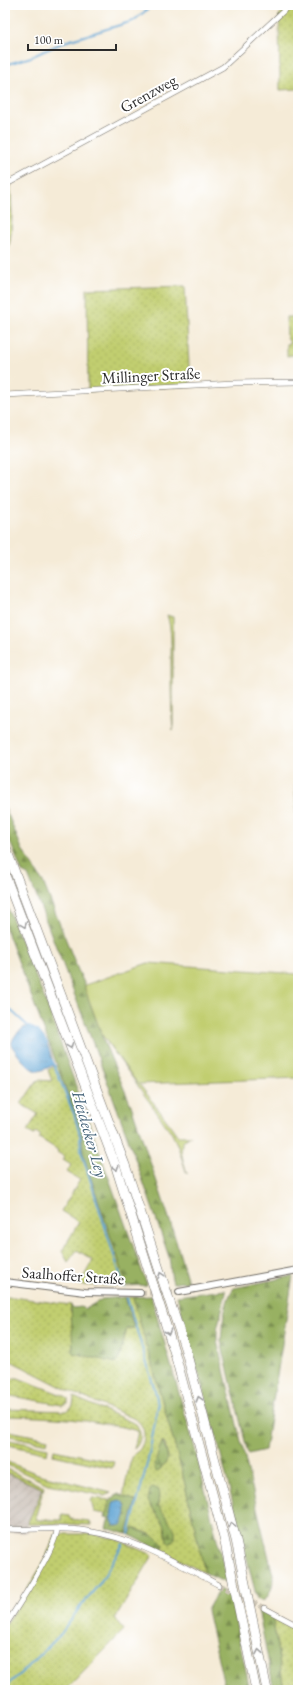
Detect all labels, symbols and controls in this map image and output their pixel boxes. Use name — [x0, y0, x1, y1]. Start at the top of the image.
scale bar — [28, 26, 116, 52]
text: 100 m — [34, 32, 64, 48]
street label: Grenzweg — [116, 69, 181, 118]
street label: Millinger Straße — [101, 362, 201, 389]
one-way arrow — [19, 921, 27, 928]
one-way arrow — [65, 1043, 73, 1050]
water label: Heidecker Ley — [67, 1087, 113, 1180]
one-way arrow — [111, 1164, 120, 1171]
street label: Saalhoffer Straße — [21, 1261, 125, 1290]
one-way arrow — [157, 1271, 166, 1278]
one-way arrow — [163, 1328, 172, 1335]
one-way arrow — [195, 1396, 204, 1403]
one-way arrow — [228, 1521, 237, 1528]
one-way arrow — [255, 1649, 264, 1655]

